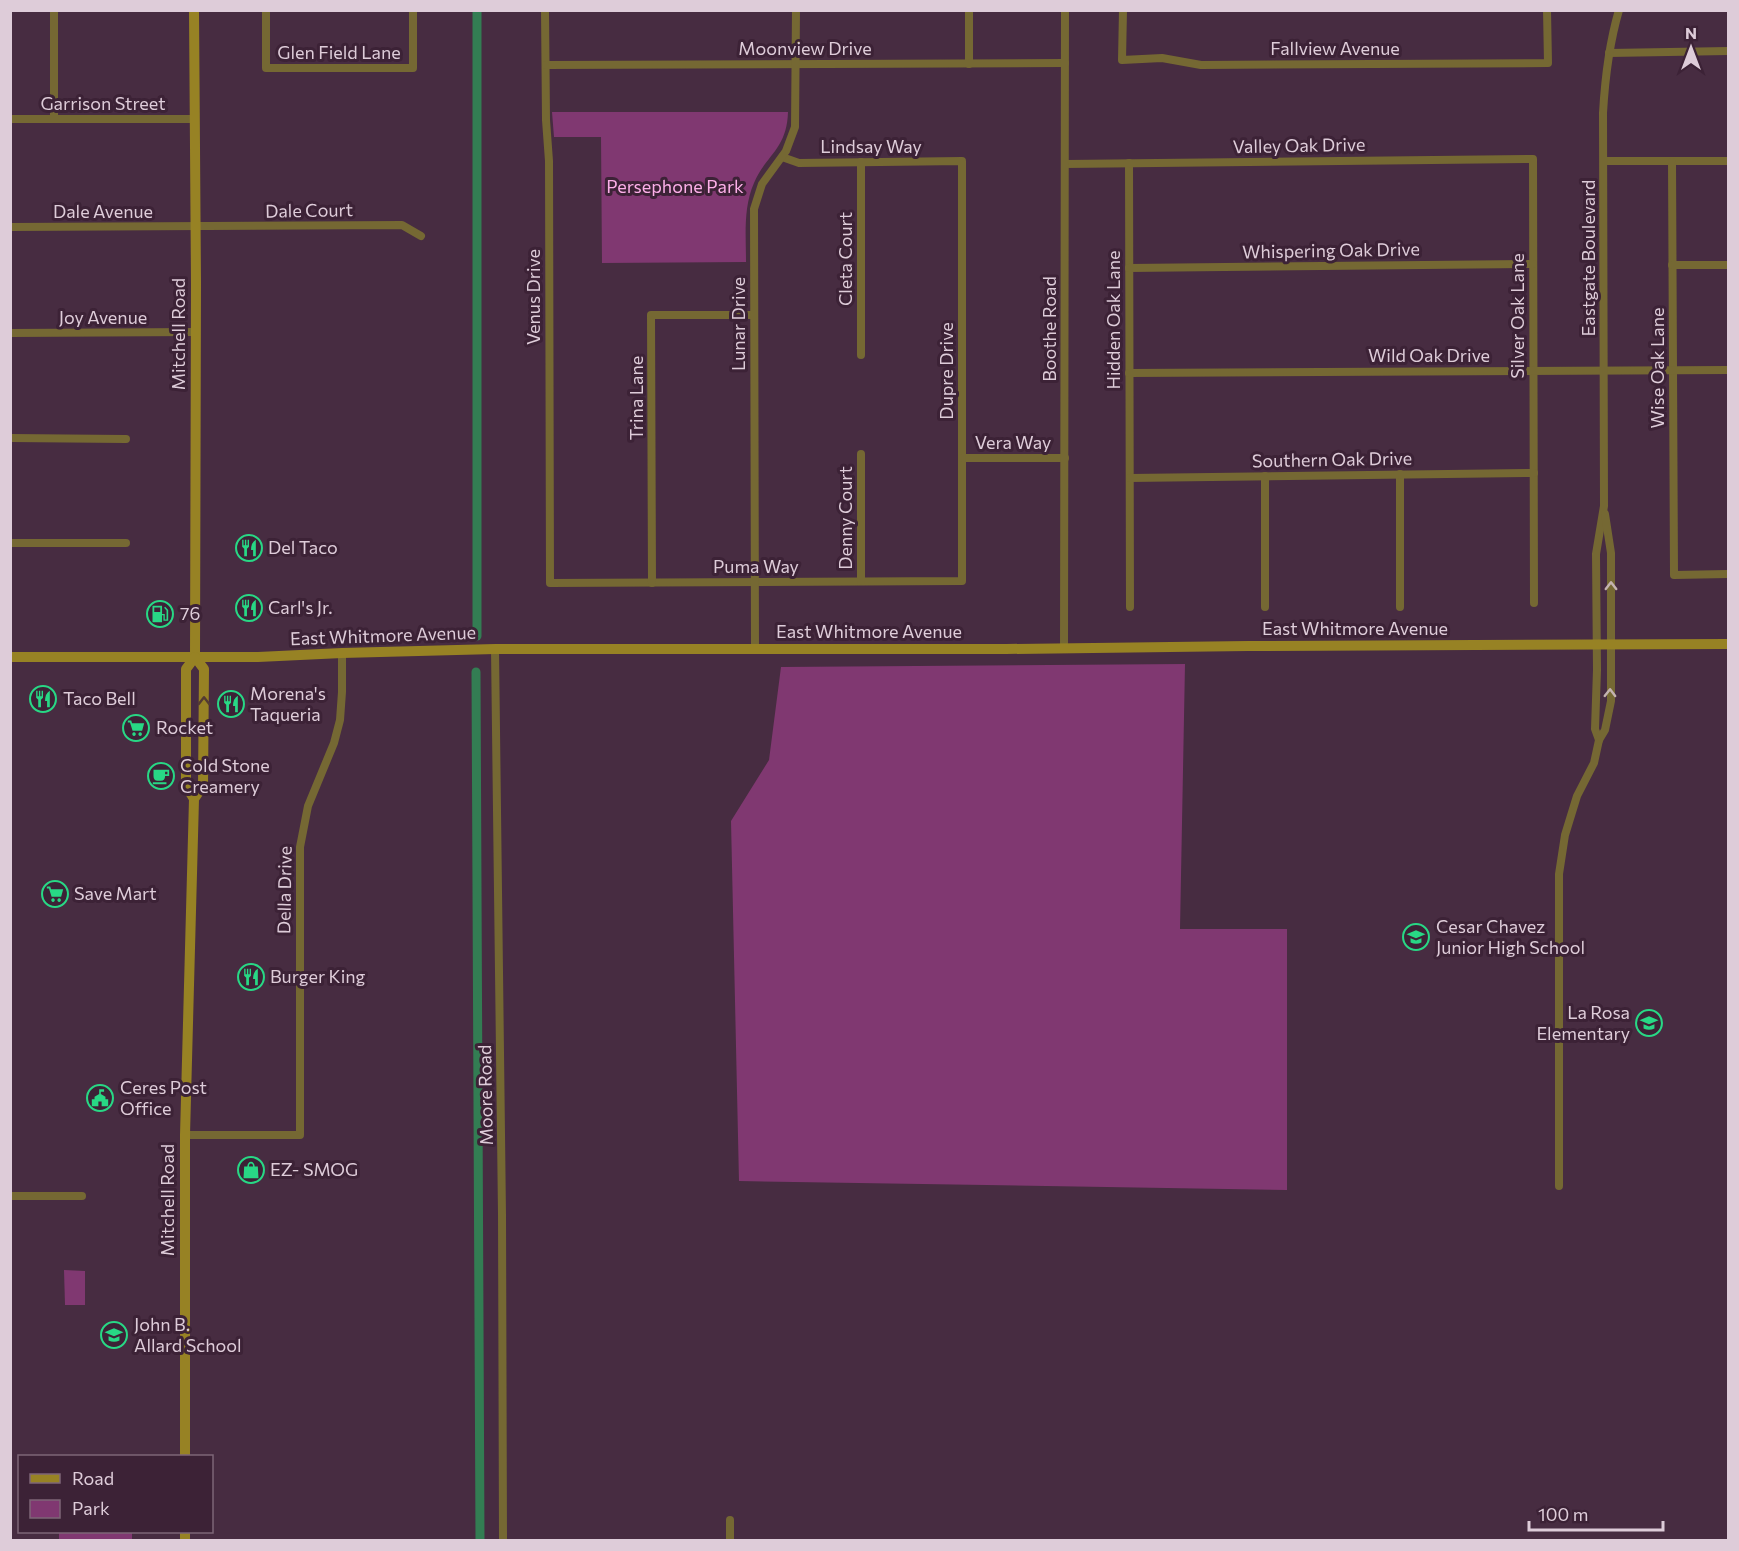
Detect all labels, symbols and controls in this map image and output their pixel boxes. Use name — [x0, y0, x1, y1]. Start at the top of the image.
north arrow — [1661, 18, 1721, 78]
text: N — [1685, 23, 1697, 42]
street label: Moonview Drive — [738, 37, 872, 59]
street label: Fallview Avenue — [1270, 37, 1400, 59]
street label: Glen Field Lane — [277, 41, 401, 63]
street label: Garrison Street — [40, 92, 166, 114]
street label: Valley Oak Drive — [1232, 133, 1366, 157]
street label: Lindsay Way — [820, 135, 922, 157]
park label: Persephone Park — [606, 175, 744, 197]
street label: Eastgate Boulevard — [1577, 180, 1599, 336]
street label: Dale Court — [265, 198, 353, 222]
street label: Dale Avenue — [53, 200, 153, 222]
street label: Cleta Court — [834, 212, 856, 306]
street label: Whispering Oak Drive — [1242, 237, 1420, 263]
street label: Venus Drive — [522, 249, 544, 345]
street label: Hidden Oak Lane — [1102, 250, 1124, 390]
street label: Silver Oak Lane — [1506, 253, 1528, 379]
street label: Boothe Road — [1038, 276, 1060, 382]
street label: Lunar Drive — [727, 277, 749, 371]
street label: Mitchell Road — [167, 278, 189, 390]
street label: Joy Avenue — [59, 306, 147, 328]
street label: Wise Oak Lane — [1646, 308, 1668, 428]
street label: Dupre Drive — [935, 322, 957, 420]
street label: Wild Oak Drive — [1368, 344, 1490, 366]
street label: Trina Lane — [625, 356, 647, 440]
street label: Vera Way — [975, 431, 1051, 453]
street label: Southern Oak Drive — [1252, 447, 1412, 471]
street label: Denny Court — [834, 466, 856, 570]
restaurant icon: Del Taco — [234, 533, 264, 563]
place label: Del Taco — [268, 536, 338, 558]
street label: Puma Way — [713, 555, 799, 577]
one-way arrow — [1605, 581, 1617, 590]
restaurant icon: Carl's Jr. — [234, 593, 264, 623]
place label: Carl's Jr. — [268, 596, 333, 618]
fuel station icon: 76 — [145, 599, 175, 629]
place label: 76 — [180, 602, 200, 624]
street label: East Whitmore Avenue — [1262, 617, 1448, 639]
street label: East Whitmore Avenue — [776, 620, 962, 642]
street label: East Whitmore Avenue — [290, 621, 476, 649]
place label: Morena's Taqueria — [250, 682, 326, 725]
restaurant icon: Taco Bell — [28, 684, 58, 714]
place label: Taco Bell — [63, 687, 136, 709]
restaurant icon: Morena's Taqueria — [216, 689, 246, 719]
one-way arrow — [1604, 689, 1616, 698]
one-way arrow — [198, 697, 210, 706]
supermarket icon: Rocket — [121, 713, 151, 743]
place label: Rocket — [156, 716, 213, 738]
place label: Cold Stone Creamery — [180, 754, 270, 797]
cafe icon: Cold Stone Creamery — [146, 761, 176, 791]
street label: Della Drive — [272, 846, 296, 934]
supermarket icon: Save Mart — [40, 879, 70, 909]
place label: Save Mart — [74, 882, 157, 904]
place label: Cesar Chavez Junior High School — [1436, 915, 1585, 958]
school or university icon: Cesar Chavez Junior High School — [1401, 922, 1431, 952]
restaurant icon: Burger King — [236, 962, 266, 992]
place label: Burger King — [270, 965, 366, 987]
place label: La Rosa Elementary — [1536, 1001, 1630, 1044]
school or university icon: La Rosa Elementary — [1634, 1008, 1664, 1038]
street label: Moore Road — [473, 1045, 497, 1145]
place label: Ceres Post Office — [120, 1076, 207, 1119]
public building icon: Ceres Post Office — [85, 1083, 115, 1113]
street label: Mitchell Road — [156, 1144, 178, 1256]
shop icon: EZ- SMOG — [236, 1155, 266, 1185]
place label: EZ- SMOG — [270, 1158, 358, 1180]
place label: John B. Allard School — [134, 1313, 242, 1356]
school or university icon: John B. Allard School — [99, 1320, 129, 1350]
legend — [18, 1455, 213, 1533]
text: Road — [72, 1467, 114, 1489]
scale bar — [1529, 1494, 1662, 1532]
text: Park — [72, 1497, 110, 1519]
text: 100 m — [1538, 1503, 1588, 1525]

